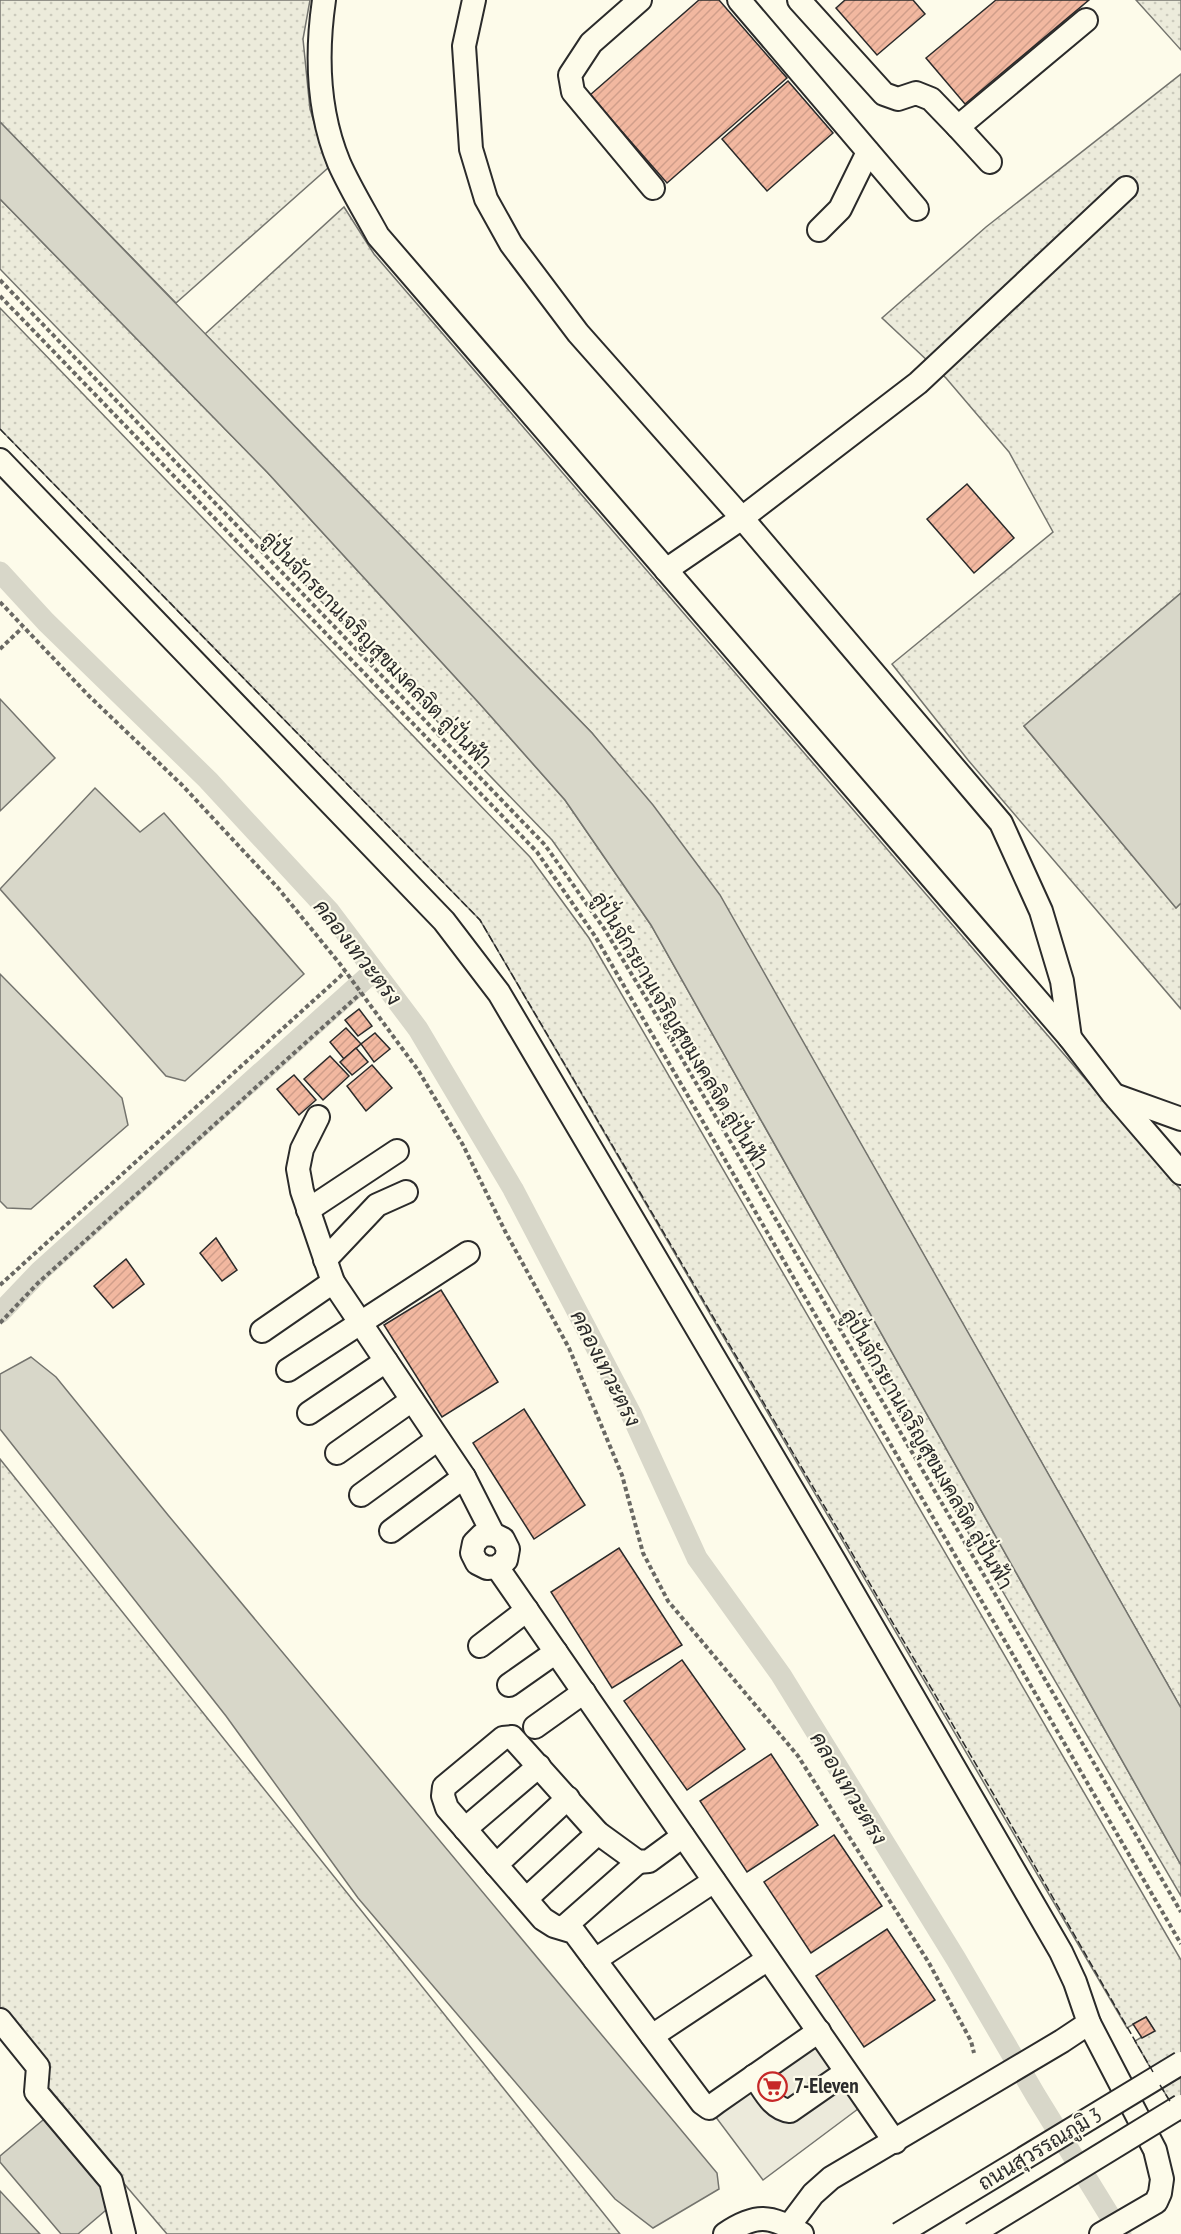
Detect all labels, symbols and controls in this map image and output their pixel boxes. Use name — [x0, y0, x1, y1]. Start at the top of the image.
street label: ลู่ปั่นจักรยานเจริญสุขมงคลจิต ลู่ปั่นฟ้า — [255, 521, 502, 776]
street label: ลู่ปั่นจักรยานเจริญสุขมงคลจิต ลู่ปั่นฟ้า — [585, 884, 779, 1176]
water label: คลองเทวะตรง — [308, 893, 408, 1011]
street label: ลู่ปั่นจักรยานเจริญสุขมงคลจิต ลู่ปั่นฟ้า — [834, 1301, 1024, 1595]
water label: คลองเทวะตรง — [565, 1305, 647, 1431]
water label: คลองเทวะตรง — [804, 1726, 894, 1850]
supermarket icon: 7-Eleven — [757, 2070, 789, 2102]
place label: 7-Eleven — [794, 2072, 859, 2099]
street label: ถนนสุวรรณภูมิ 3 — [973, 2101, 1107, 2198]

